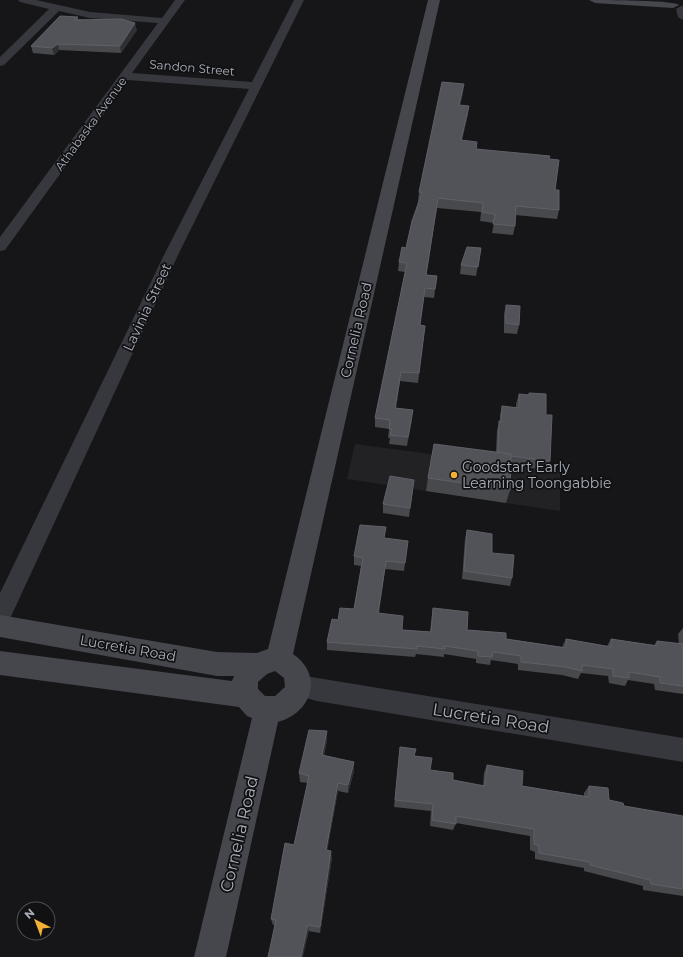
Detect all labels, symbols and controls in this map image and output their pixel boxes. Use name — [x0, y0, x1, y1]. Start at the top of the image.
street label: Sandon Street — [149, 56, 236, 79]
street label: Athabaska Avenue — [52, 74, 130, 174]
street label: Lavinia Street — [119, 260, 175, 354]
street label: Cornelia Road — [336, 280, 376, 380]
place label: Goodstart Early Learning Toongabbie — [462, 458, 611, 492]
marker: Goodstart Early Learning Toongabbie — [449, 470, 459, 480]
street label: Lucretia Road — [79, 631, 177, 665]
street label: Lucretia Road — [431, 699, 551, 737]
street label: Cornelia Road — [216, 774, 262, 894]
north arrow — [16, 901, 56, 941]
text: N — [21, 905, 37, 922]

